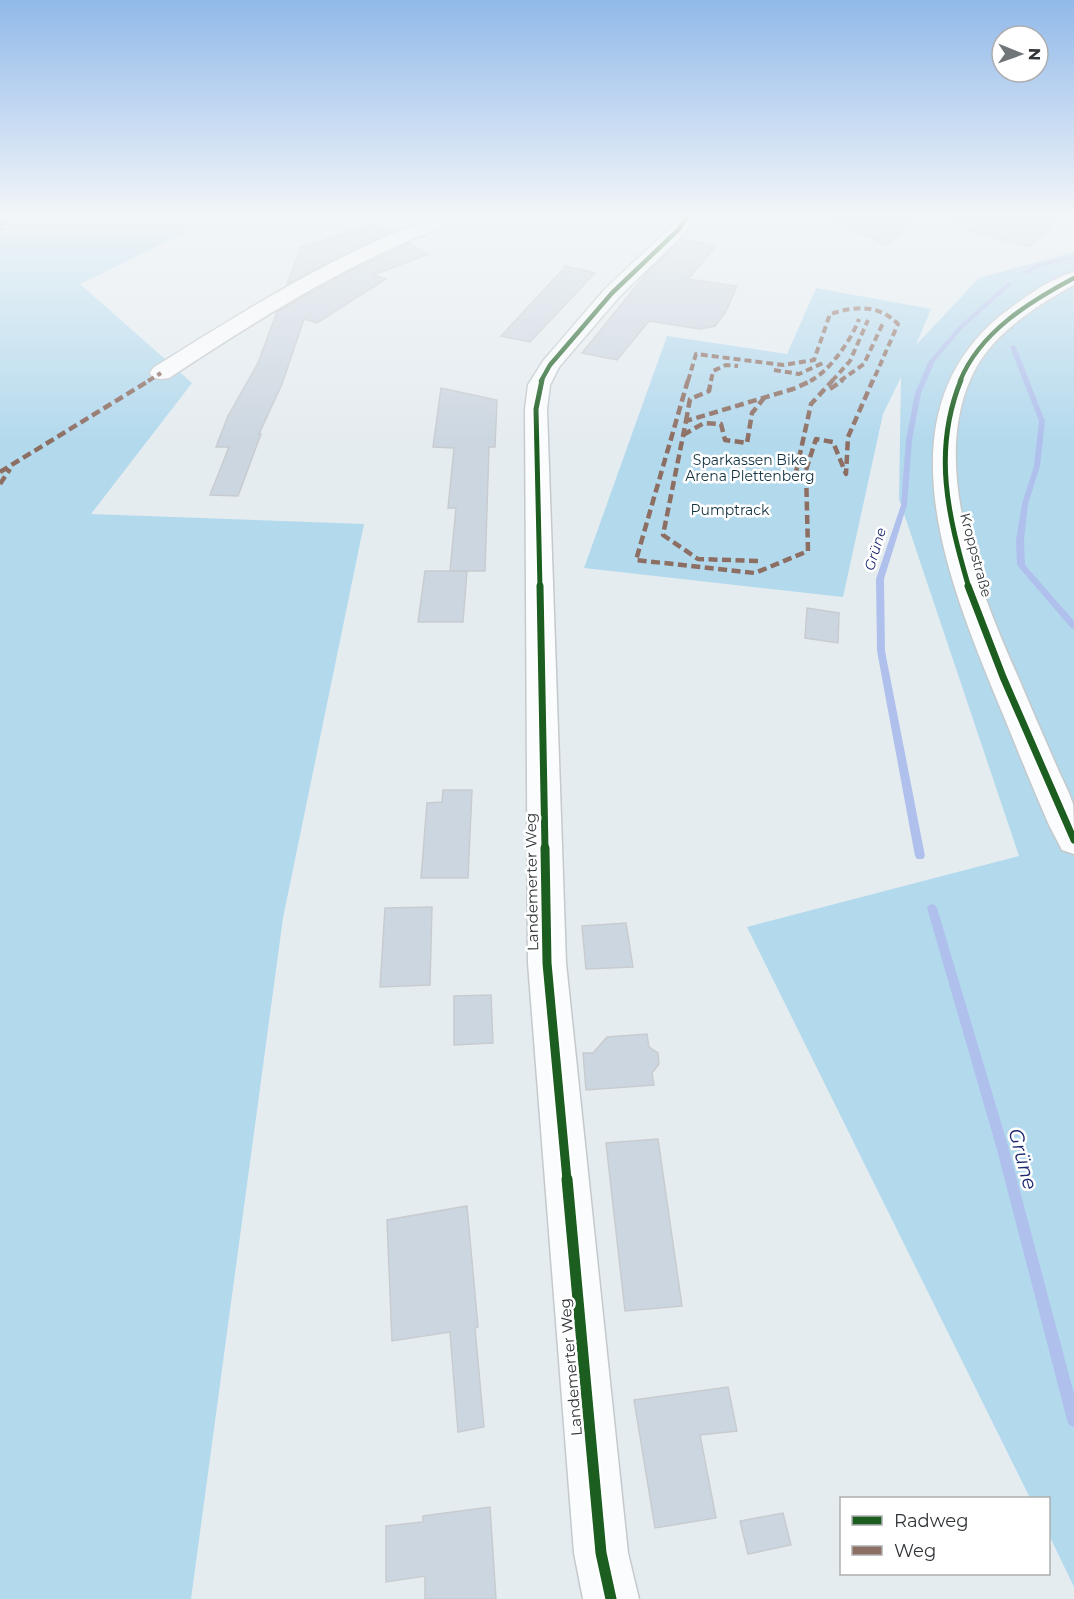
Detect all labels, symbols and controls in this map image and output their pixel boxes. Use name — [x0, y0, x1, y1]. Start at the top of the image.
north arrow — [990, 24, 1050, 84]
text: N — [1025, 48, 1044, 61]
park label: Sparkassen Bike Arena Plettenberg — [685, 451, 815, 485]
park label: Pumptrack — [691, 501, 770, 519]
street label: Kroppstraße — [956, 511, 996, 599]
water label: Grüne — [860, 525, 890, 573]
street label: Landemerter Weg — [521, 813, 542, 951]
water label: Grüne — [1003, 1126, 1043, 1192]
street label: Landemerter Weg — [555, 1297, 586, 1437]
legend — [840, 1497, 1050, 1575]
text: Radweg — [894, 1510, 969, 1532]
text: Weg — [894, 1540, 936, 1562]

